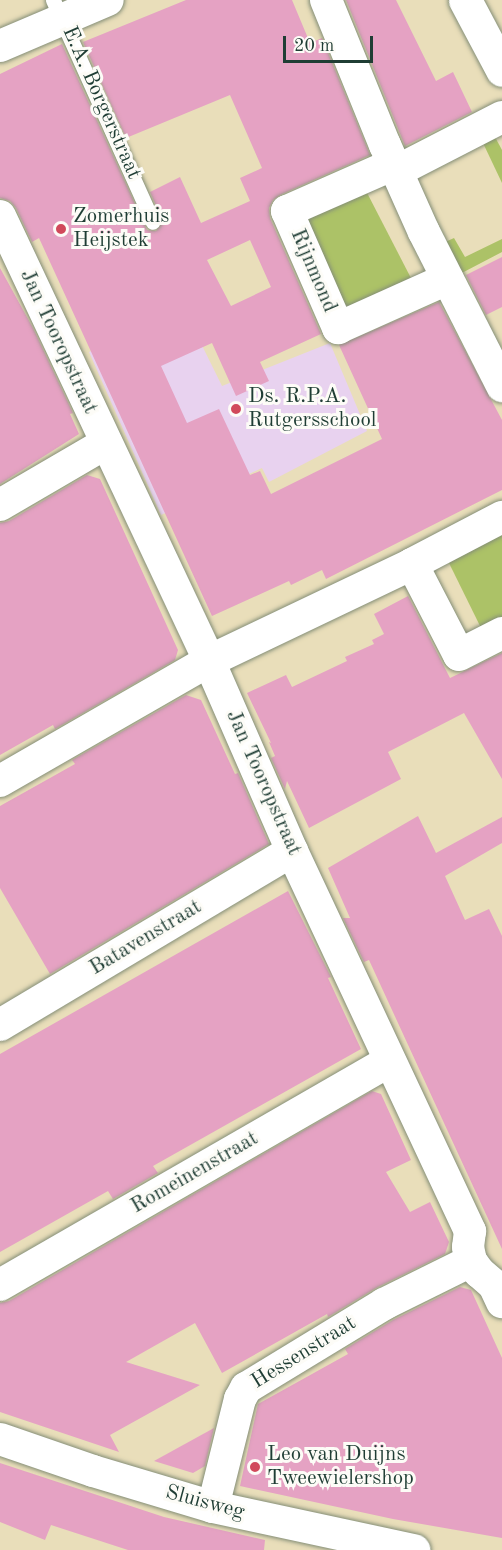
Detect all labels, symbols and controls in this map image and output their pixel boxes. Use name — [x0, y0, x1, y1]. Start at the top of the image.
street label: E.A. Borgerstraat — [56, 23, 146, 183]
scale bar — [286, 24, 376, 62]
text: 20 m — [294, 37, 334, 55]
place label: Zomerhuis Heijstek — [73, 204, 169, 254]
marker: Zomerhuis Heijstek — [54, 222, 68, 236]
street label: Rijnmond — [284, 226, 342, 316]
street label: Jan Tooropstraat — [14, 266, 102, 418]
place label: Ds. R.P.A. Rutgersschool — [248, 384, 377, 434]
marker: Ds. R.P.A. Rutgersschool — [229, 402, 243, 416]
street label: Jan Tooropstraat — [220, 706, 306, 860]
street label: Batavenstraat — [85, 895, 207, 981]
street label: Romeinenstraat — [127, 1126, 263, 1220]
street label: Hessenstraat — [247, 1311, 361, 1395]
place label: Leo van Duijns Tweewielershop — [267, 1442, 414, 1492]
marker: Leo van Duijns Tweewielershop — [248, 1460, 262, 1474]
street label: Sluisweg — [163, 1480, 247, 1526]

